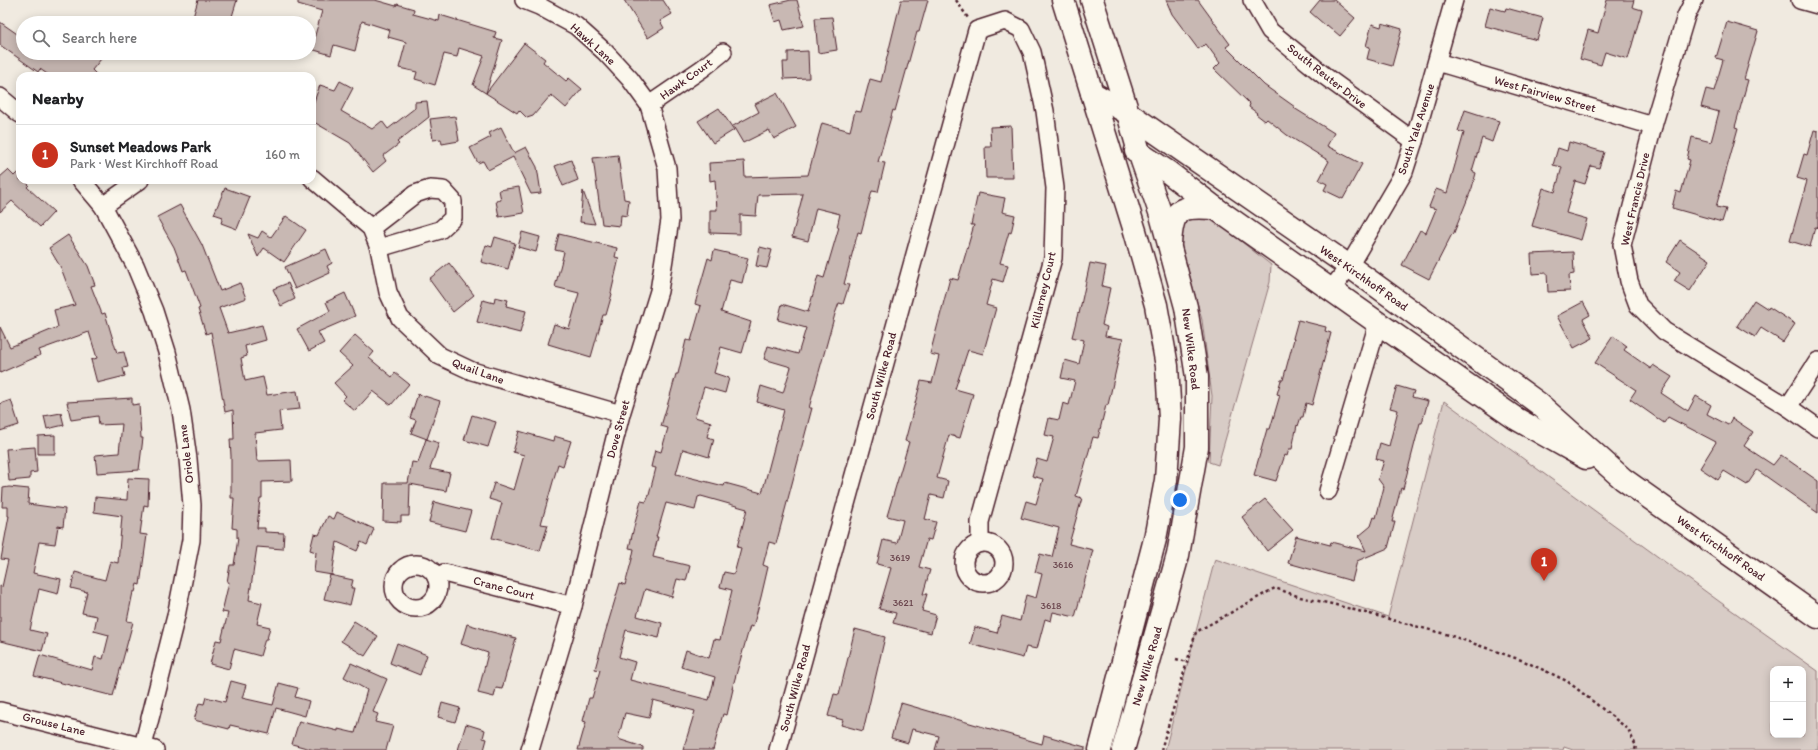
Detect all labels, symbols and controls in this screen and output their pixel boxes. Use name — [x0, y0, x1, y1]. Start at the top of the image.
search box — [16, 16, 316, 60]
street label: Hawk Lane — [567, 20, 619, 68]
icon: search — [30, 27, 52, 49]
text: Search here — [62, 29, 137, 47]
street label: South Reuter Drive — [1284, 41, 1370, 112]
street label: Hawk Court — [657, 55, 715, 103]
street label: West Fairview Street — [1492, 73, 1598, 115]
street label: South Yale Avenue — [1395, 81, 1437, 176]
text: Nearby — [32, 88, 84, 108]
text: Sunset Meadows Park — [70, 138, 211, 156]
text: 1 — [42, 147, 48, 162]
text: 160 m — [265, 147, 300, 162]
street label: West Francis Drive — [1617, 151, 1653, 247]
text: Park · West Kirchhoff Road — [70, 156, 218, 171]
street label: West Kirchhoff Road — [1317, 242, 1411, 314]
street label: Killarney Court — [1027, 250, 1059, 330]
street label: New Wilke Road — [1179, 307, 1203, 391]
street label: South Wilke Road — [863, 330, 900, 421]
street label: Quail Lane — [450, 355, 506, 387]
street label: Dove Street — [603, 398, 633, 460]
street label: Oriole Lane — [175, 423, 197, 484]
your location — [1170, 490, 1190, 510]
street label: West Kirchhoff Road — [1674, 512, 1768, 584]
pin: 1 — [1531, 548, 1557, 581]
house number: 3619 — [890, 551, 910, 564]
house number: 3616 — [1053, 558, 1073, 571]
street label: Crane Court — [472, 573, 537, 603]
house number: 3621 — [893, 596, 914, 609]
house number: 3618 — [1041, 599, 1062, 612]
street label: New Wilke Road — [1129, 624, 1165, 707]
street label: South Wilke Road — [777, 642, 814, 733]
map controls — [1770, 666, 1806, 738]
button: + — [1770, 666, 1806, 702]
button: − — [1770, 702, 1806, 738]
street label: Grouse Lane — [21, 709, 87, 739]

